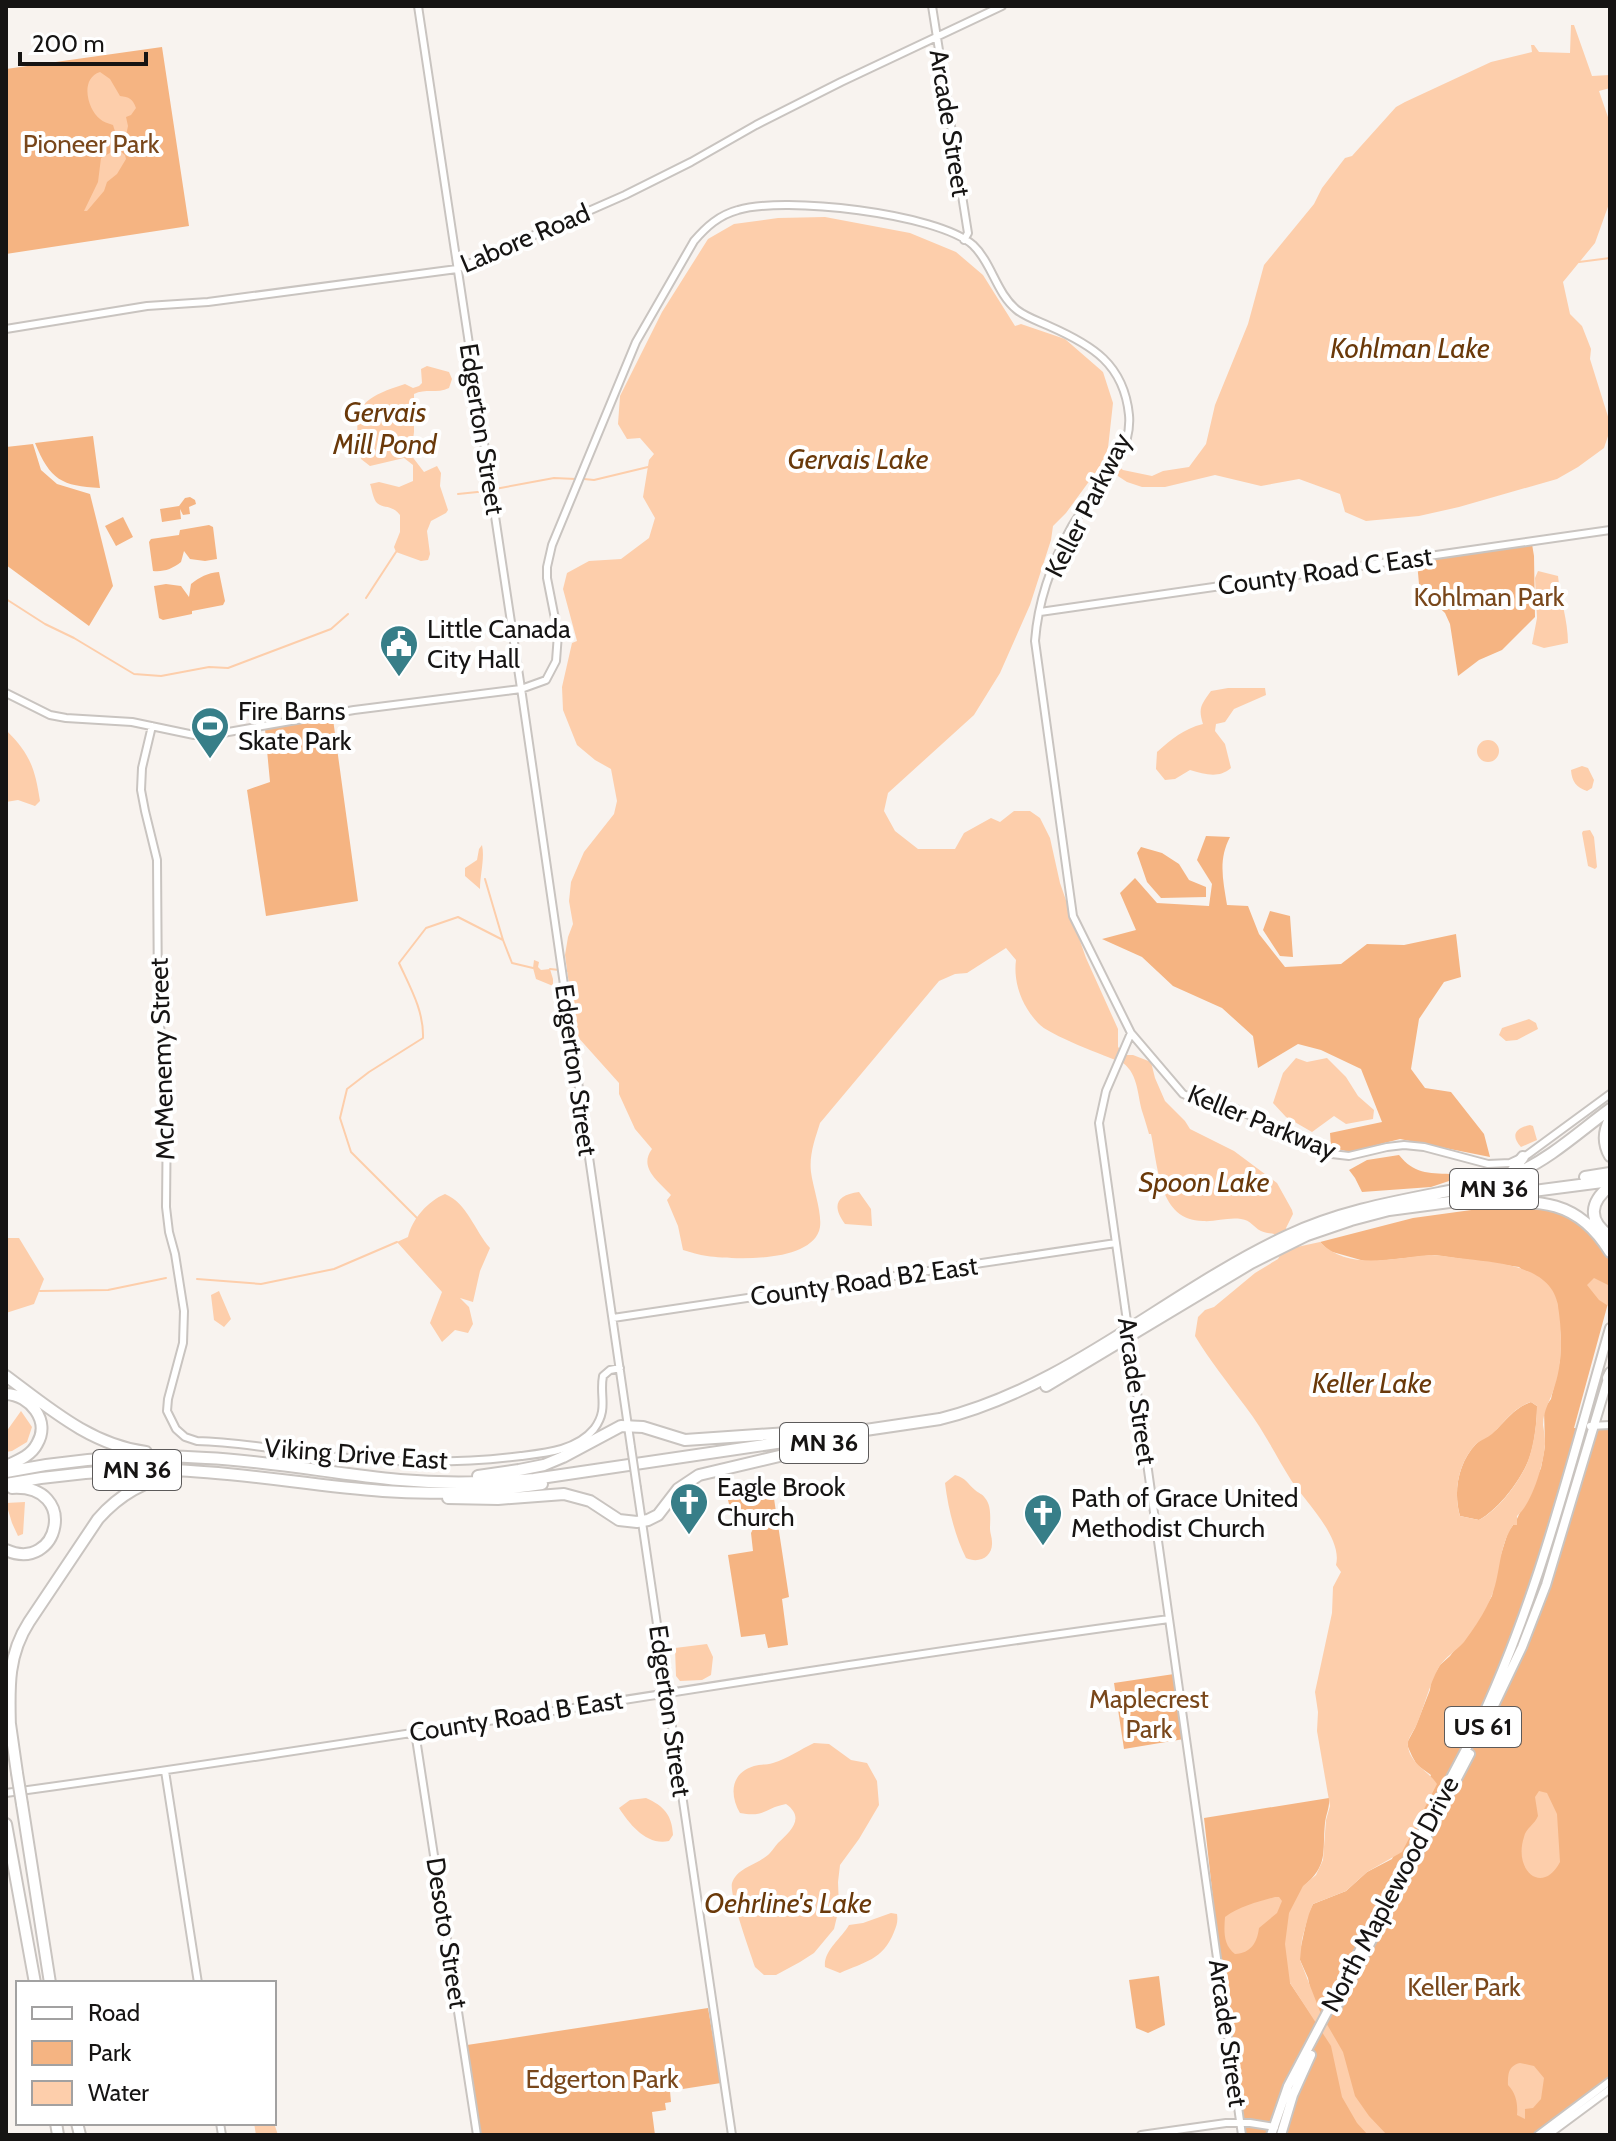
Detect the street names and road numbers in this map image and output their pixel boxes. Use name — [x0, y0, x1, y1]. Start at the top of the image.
street label: Arcade Street — [923, 47, 977, 199]
street label: Labore Road — [455, 196, 595, 280]
street label: Edgerton Street — [453, 341, 511, 517]
street label: Keller Parkway — [1038, 428, 1138, 582]
street label: County Road C East — [1216, 540, 1434, 602]
street label: McMenemy Street — [142, 957, 182, 1161]
street label: Edgerton Street — [548, 982, 604, 1158]
street label: Keller Parkway — [1183, 1078, 1341, 1166]
road number: MN 36 — [1450, 1169, 1538, 1209]
street label: County Road B2 East — [748, 1249, 980, 1313]
street label: Arcade Street — [1111, 1315, 1163, 1467]
road number: MN 36 — [780, 1423, 868, 1463]
street label: Viking Drive East — [263, 1432, 449, 1476]
road number: MN 36 — [93, 1450, 181, 1490]
street label: Edgerton Street — [642, 1623, 698, 1799]
street label: County Road B East — [407, 1683, 625, 1749]
road number: US 61 — [1445, 1707, 1521, 1747]
street label: North Maplewood Drive — [1314, 1771, 1466, 2017]
street label: Desoto Street — [419, 1855, 475, 2011]
street label: Arcade Street — [1202, 1957, 1254, 2109]

